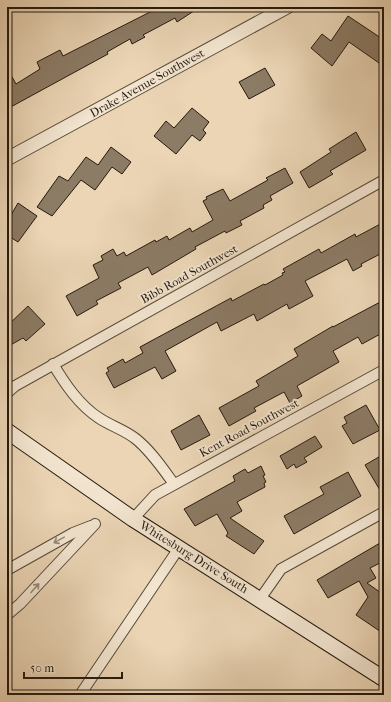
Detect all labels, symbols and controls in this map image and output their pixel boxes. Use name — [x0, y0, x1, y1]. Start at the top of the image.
street label: Drake Avenue Southwest — [87, 45, 207, 120]
street label: Bibb Road Southwest — [138, 241, 241, 306]
street label: Kent Road Southwest — [197, 396, 302, 460]
street label: Whitesburg Drive South — [136, 517, 251, 596]
one-way arrow — [53, 537, 65, 545]
one-way arrow — [30, 583, 40, 593]
scale bar — [24, 654, 122, 680]
text: 50 m — [30, 661, 54, 675]

